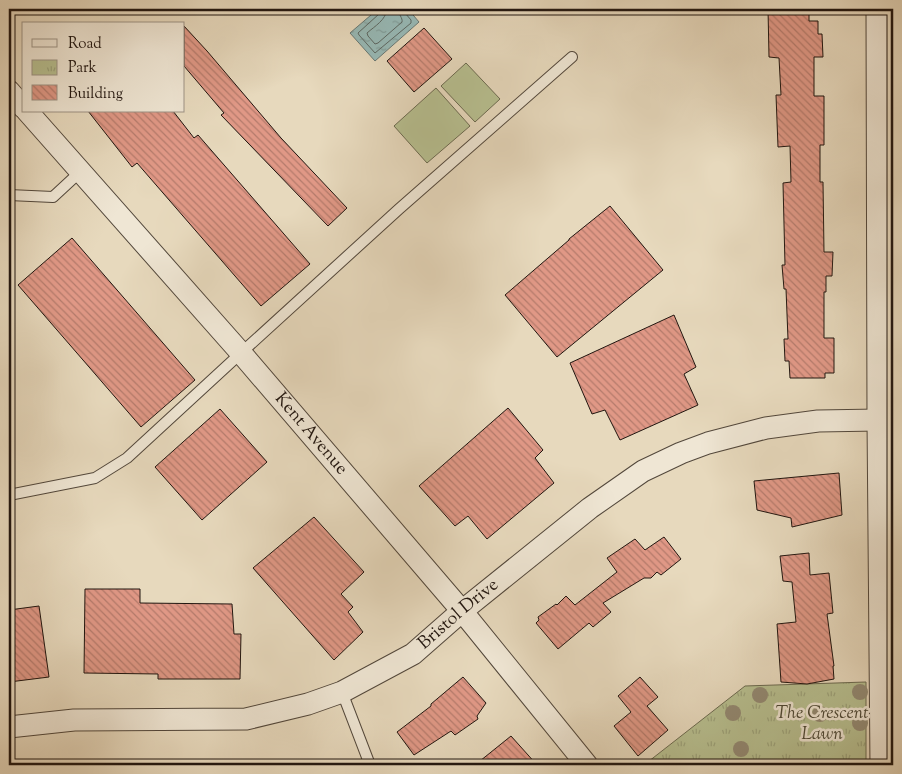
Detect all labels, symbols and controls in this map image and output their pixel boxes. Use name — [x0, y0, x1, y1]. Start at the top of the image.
legend — [22, 22, 185, 112]
text: Road — [68, 34, 102, 55]
text: Park — [68, 58, 97, 79]
text: Building — [68, 84, 123, 105]
street label: Kent Avenue — [268, 387, 353, 481]
street label: Bristol Drive — [413, 573, 505, 656]
park label: The Crescent Lawn — [775, 701, 869, 748]

